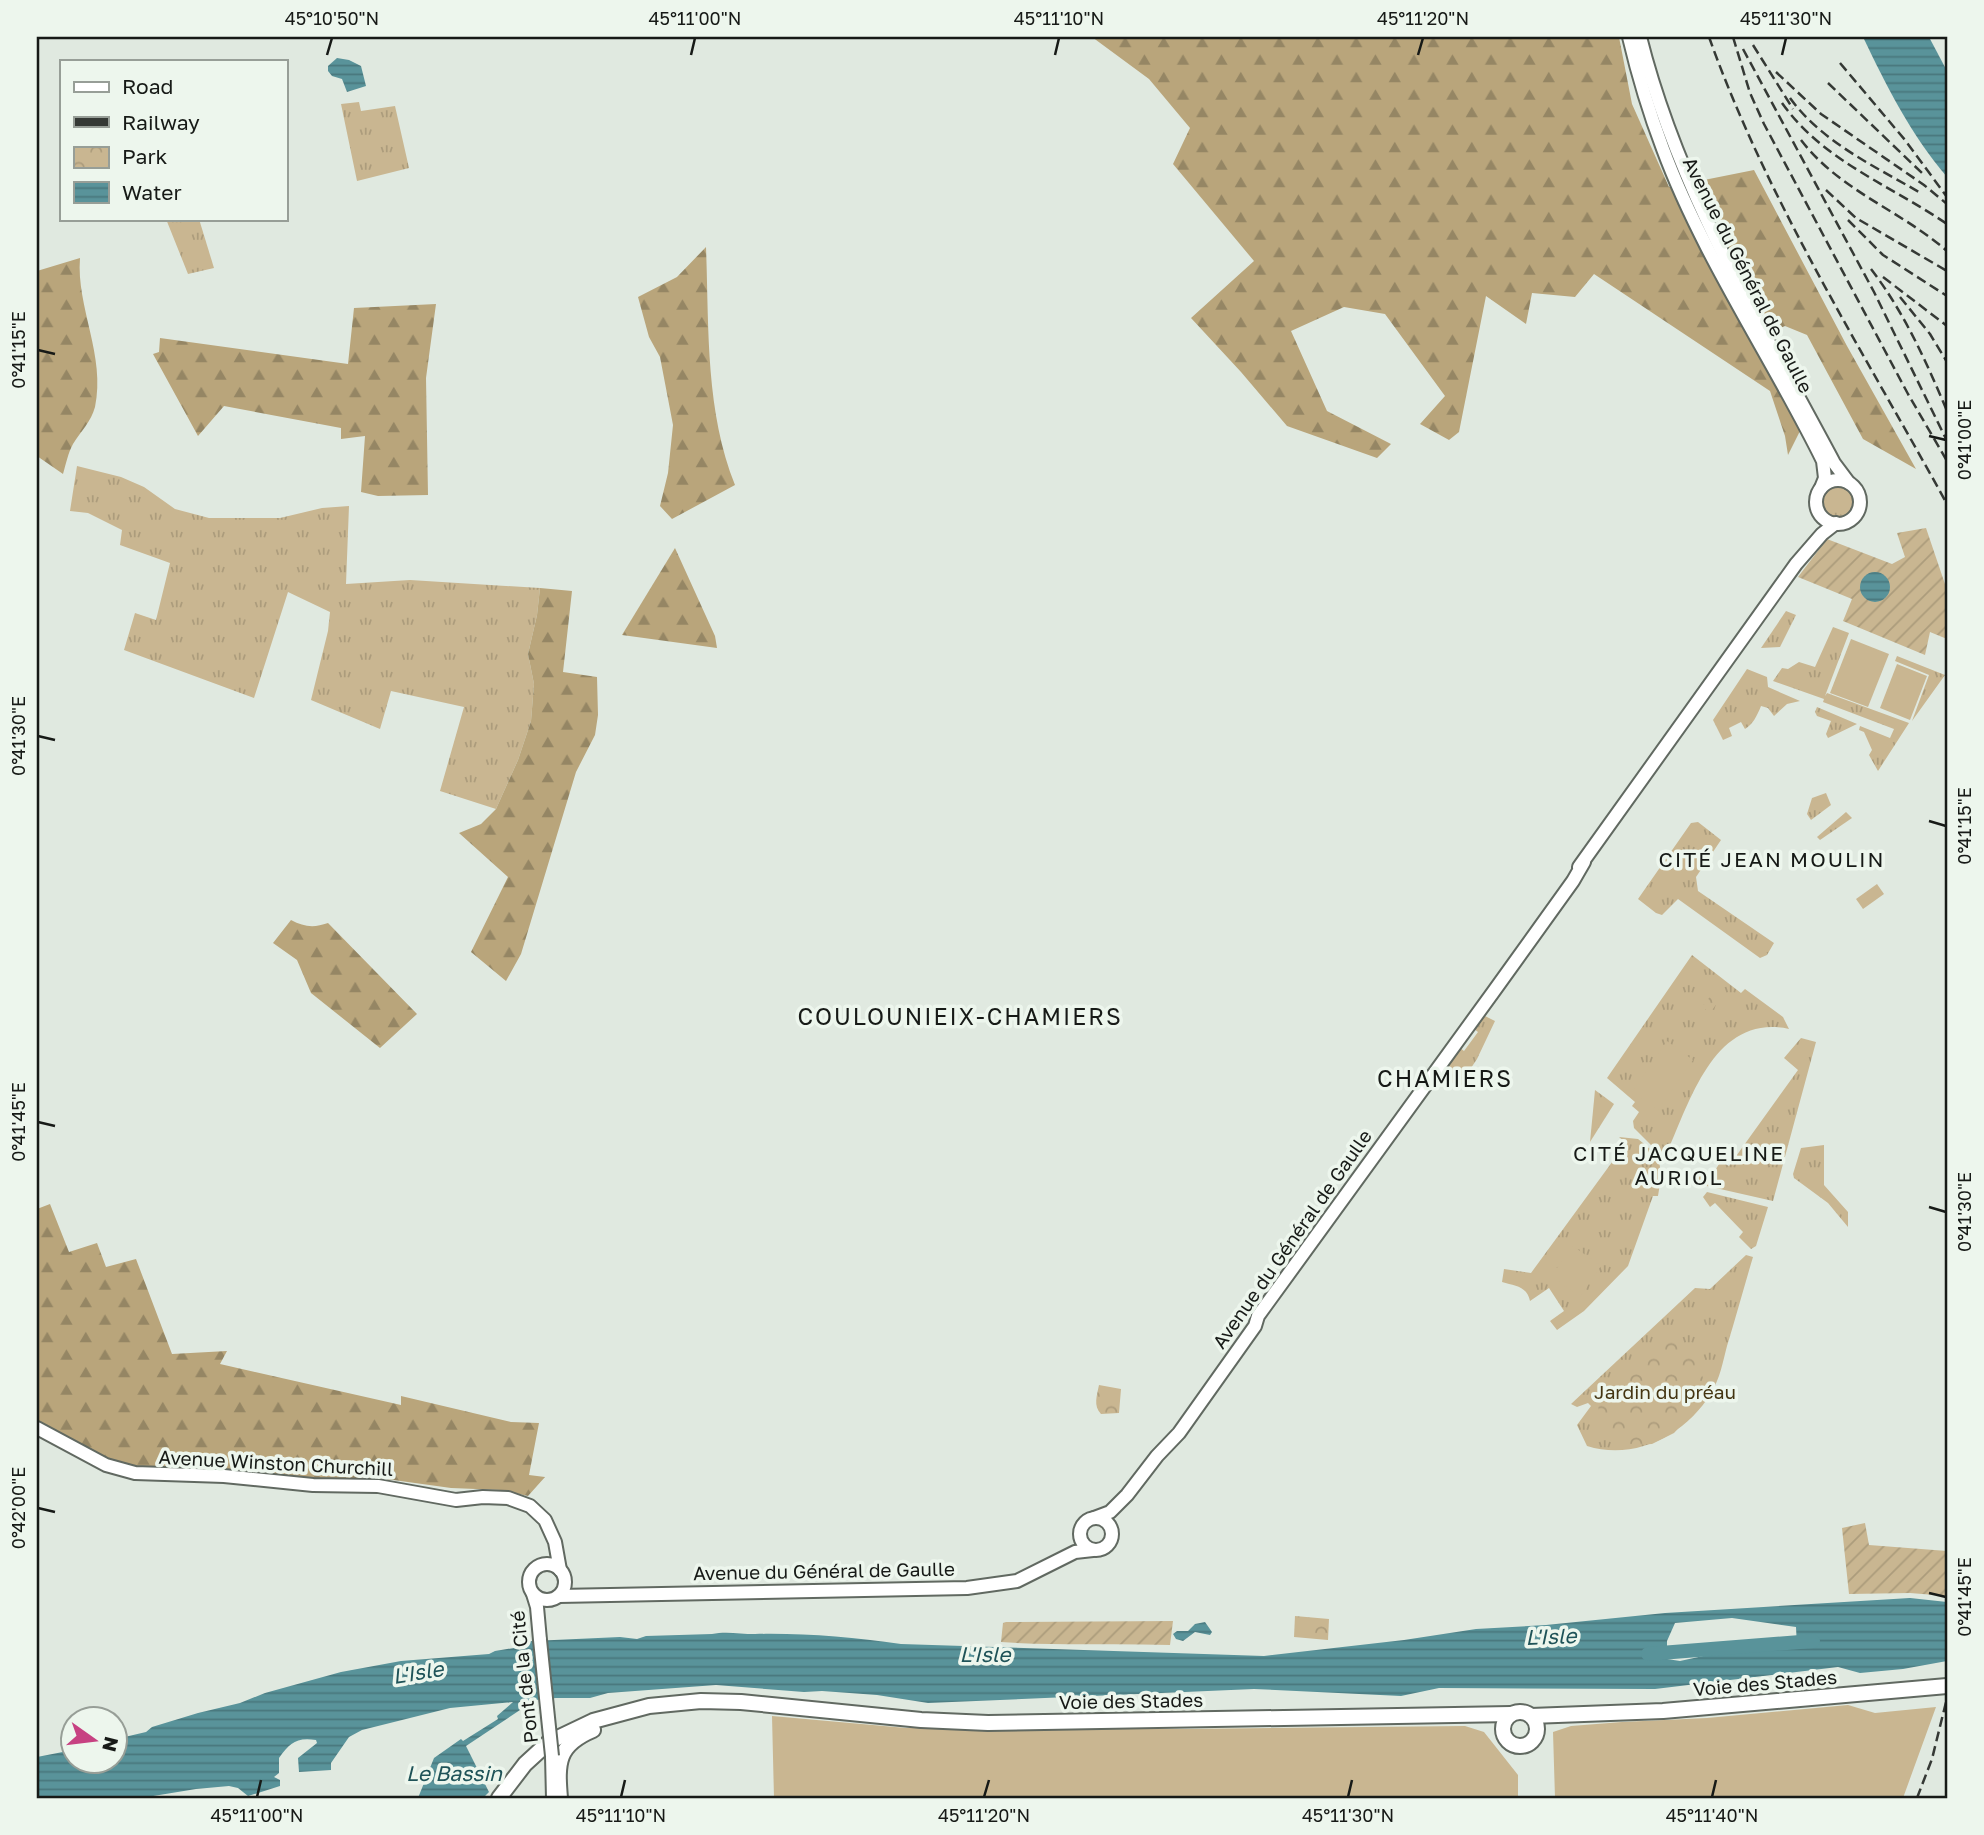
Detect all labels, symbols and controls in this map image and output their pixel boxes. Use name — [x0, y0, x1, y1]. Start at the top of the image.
text: 45°10'50"N — [285, 7, 379, 29]
text: 45°11'00"N — [649, 7, 741, 29]
text: 45°11'10"N — [1014, 7, 1104, 29]
text: 45°11'20"N — [1377, 7, 1469, 29]
text: 45°11'30"N — [1740, 7, 1832, 29]
legend — [60, 60, 287, 220]
text: Road — [122, 73, 173, 99]
text: Railway — [122, 109, 200, 135]
text: Park — [122, 143, 168, 169]
street label: Avenue du Général de Gaulle — [1679, 153, 1818, 397]
text: Water — [122, 179, 182, 205]
text: 0°41'15"E — [7, 311, 29, 389]
text: 0°41'00"E — [1953, 400, 1975, 480]
text: 0°41'30"E — [7, 696, 29, 776]
text: 0°41'15"E — [1953, 787, 1975, 865]
district label: CITÉ JEAN MOULIN — [1658, 846, 1886, 872]
district label: COULOUNIEIX-CHAMIERS — [797, 1002, 1123, 1030]
district label: CHAMIERS — [1377, 1064, 1513, 1092]
text: 0°41'45"E — [7, 1082, 29, 1162]
street label: Avenue du Général de Gaulle — [1207, 1125, 1376, 1353]
district label: CITÉ JACQUELINE AURIOL — [1573, 1140, 1785, 1190]
text: 0°41'30"E — [1953, 1172, 1975, 1252]
park label: Jardin du préau — [1594, 1380, 1736, 1403]
street label: Avenue Winston Churchill — [158, 1445, 394, 1480]
text: 0°42'00"E — [7, 1467, 29, 1549]
street label: Avenue du Général de Gaulle — [693, 1557, 955, 1584]
text: 0°41'45"E — [1953, 1557, 1975, 1637]
street label: Pont de la Cité — [505, 1610, 542, 1744]
water label: L'Isle — [1525, 1622, 1579, 1650]
water label: L'Isle — [960, 1641, 1012, 1667]
water label: L'Isle — [391, 1655, 447, 1689]
street label: Voie des Stades — [1692, 1665, 1838, 1700]
street label: Voie des Stades — [1059, 1688, 1203, 1713]
north arrow — [60, 1706, 130, 1776]
text: N — [98, 1734, 124, 1754]
water label: Le Bassin — [406, 1760, 503, 1786]
text: 45°11'00"N — [211, 1804, 303, 1826]
text: 45°11'10"N — [576, 1804, 666, 1826]
text: 45°11'20"N — [938, 1804, 1030, 1826]
text: 45°11'30"N — [1302, 1804, 1394, 1826]
text: 45°11'40"N — [1666, 1804, 1758, 1826]

